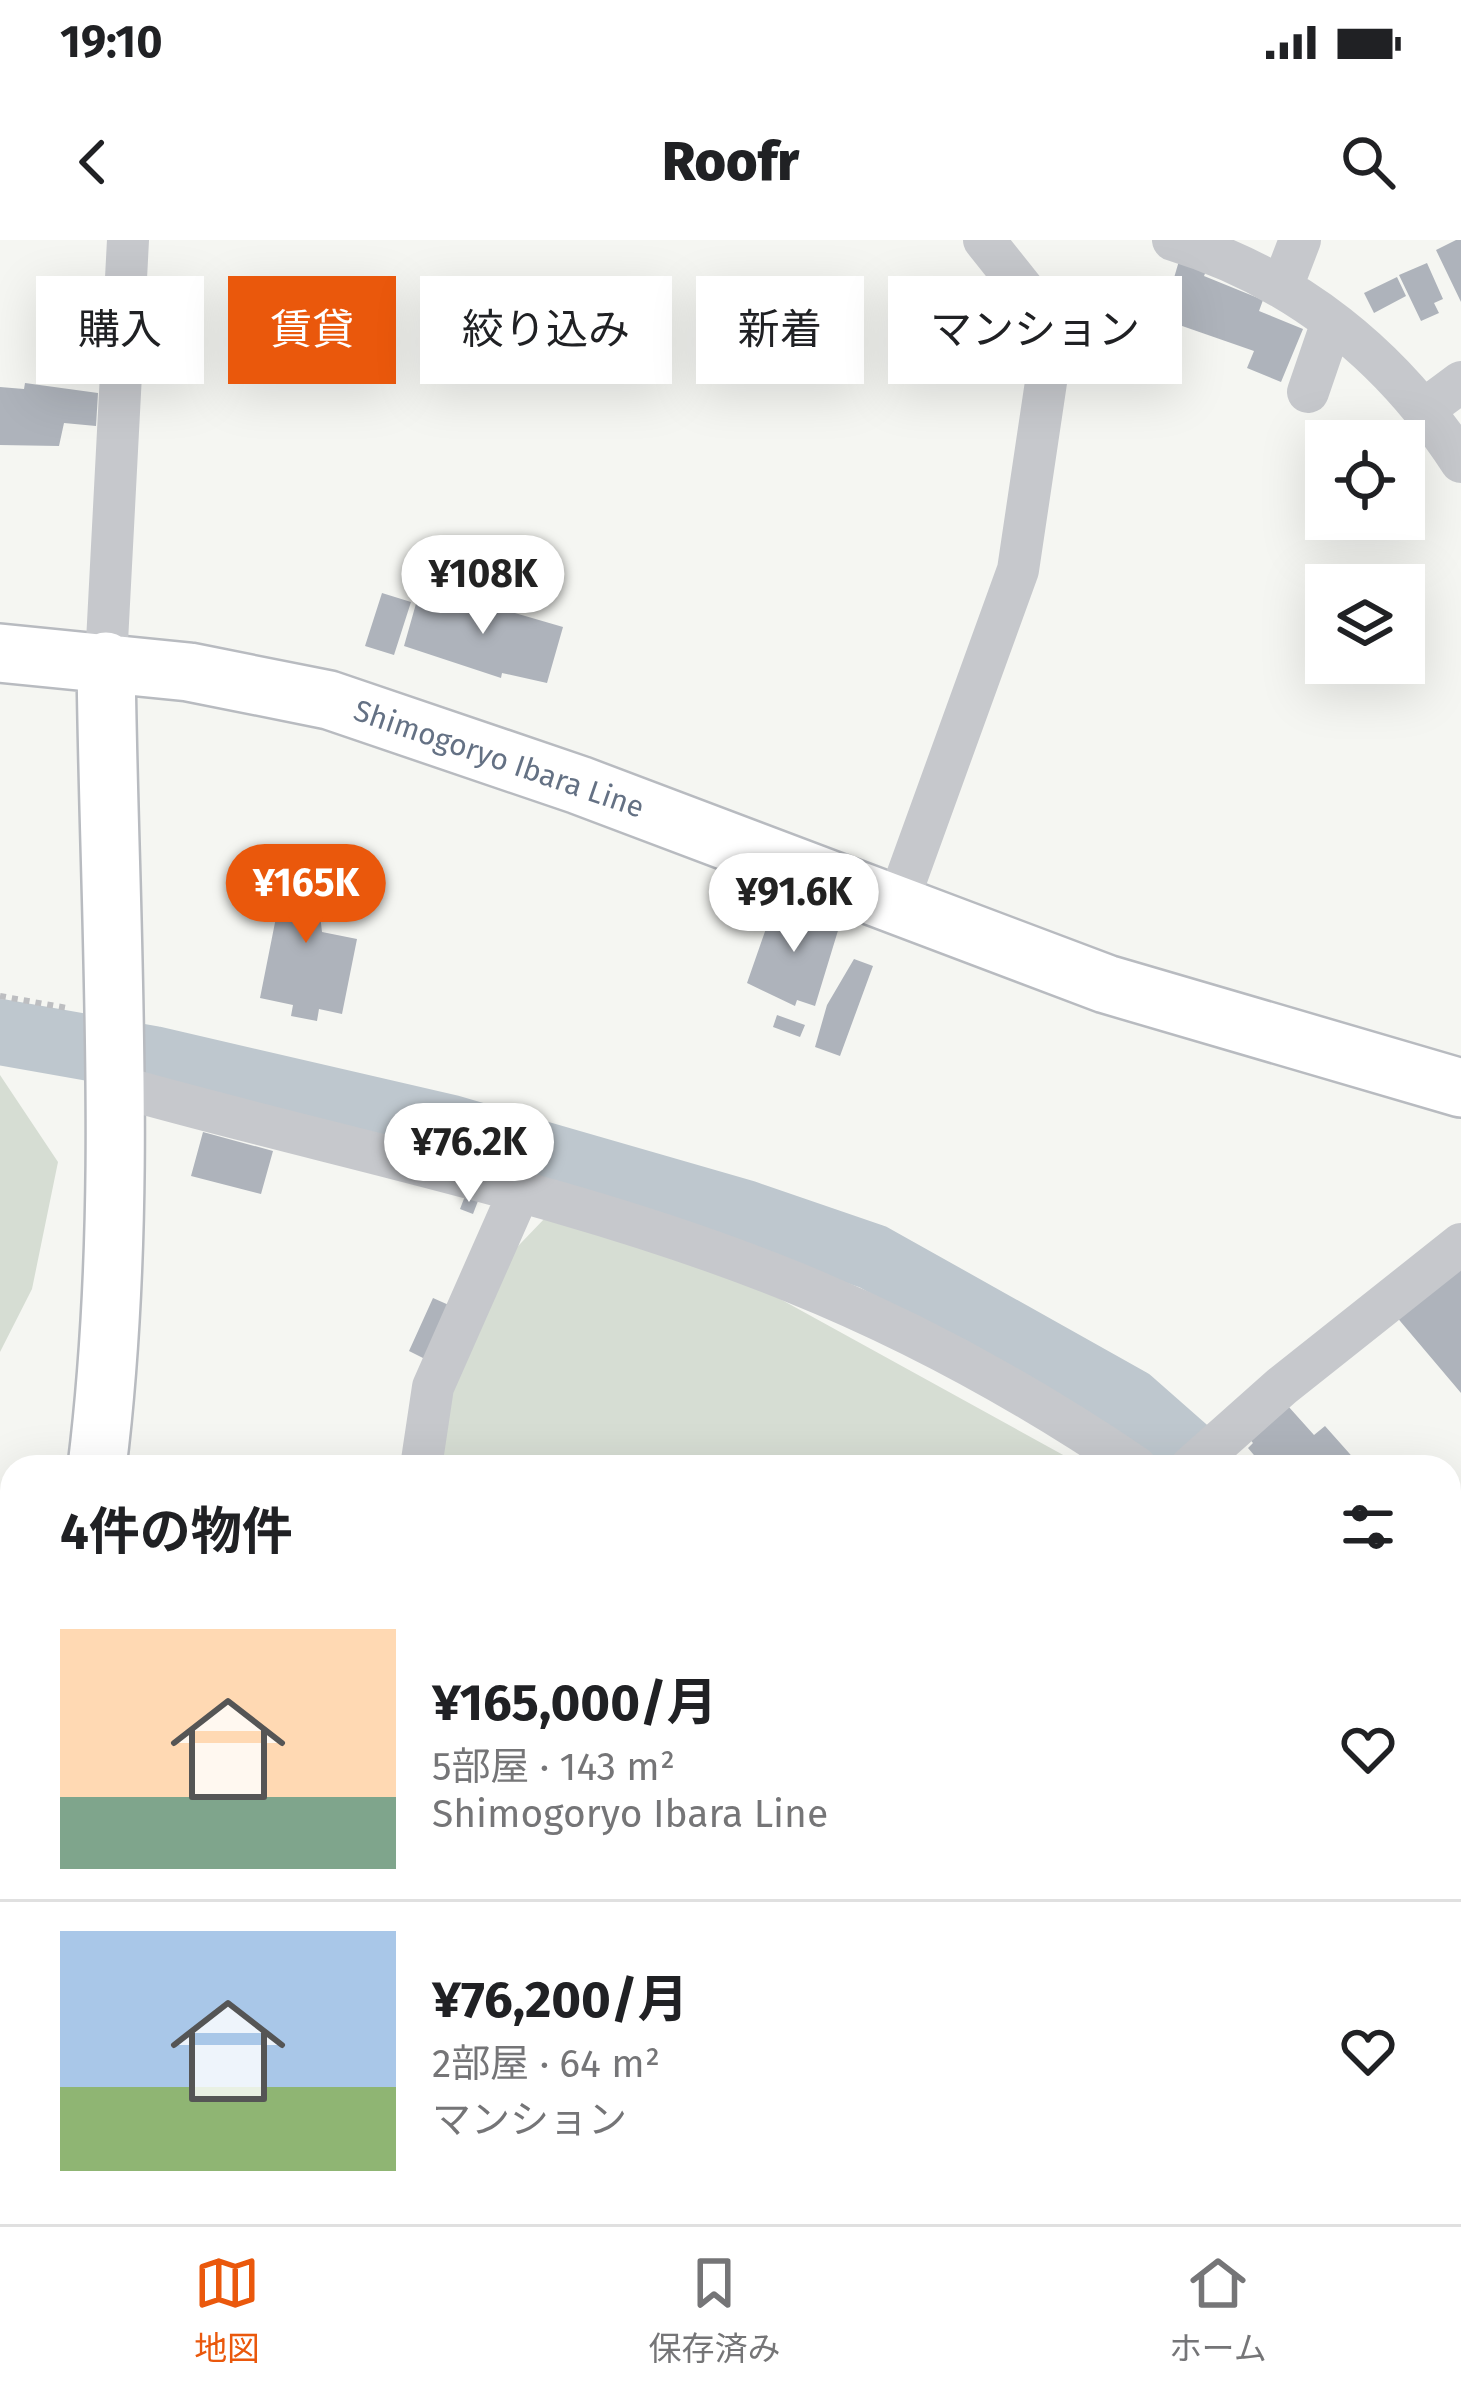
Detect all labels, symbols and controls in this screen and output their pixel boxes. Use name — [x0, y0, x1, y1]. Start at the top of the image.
text: 19:10 — [60, 15, 163, 69]
icon: back — [60, 129, 126, 195]
icon: search — [1335, 129, 1401, 195]
text: Roofr — [662, 130, 799, 194]
chip: 購入 — [36, 276, 204, 384]
chip: 賃貸 — [228, 276, 396, 384]
chip: 絞り込み — [420, 276, 672, 384]
chip: 新着 — [696, 276, 864, 384]
chip: マンション — [888, 276, 1182, 384]
map controls — [1305, 420, 1425, 684]
button: locate — [1305, 420, 1425, 540]
pin: ¥108K — [399, 535, 567, 637]
text: ¥108K — [428, 551, 538, 597]
button: layers — [1305, 564, 1425, 684]
street label: Shimogoryo Ibara Line — [349, 692, 649, 826]
pin: ¥165K — [222, 844, 390, 946]
pin: ¥91.6K — [696, 853, 892, 955]
text: ¥165K — [253, 860, 359, 906]
text: ¥91.6K — [736, 869, 852, 915]
pin: ¥76.2K — [371, 1103, 567, 1205]
text: ¥76.2K — [411, 1119, 527, 1165]
icon: filters — [1335, 1494, 1401, 1560]
text: 4件の物件 — [60, 1501, 293, 1563]
text: ¥165,000/月 — [432, 1672, 718, 1734]
icon: home — [156, 1677, 300, 1821]
icon: heart — [1335, 1716, 1401, 1782]
text: 5部屋 · 143 m² — [432, 1744, 675, 1790]
text: Shimogoryo Ibara Line — [432, 1791, 828, 1837]
text: ¥76,200/月 — [432, 1969, 688, 2031]
icon: home — [156, 1979, 300, 2123]
icon: heart — [1335, 2018, 1401, 2084]
text: 2部屋 · 64 m² — [432, 2041, 660, 2087]
text: マンション — [432, 2097, 627, 2143]
tab: 地図 — [194, 2250, 260, 2370]
tab: 保存済み — [648, 2250, 780, 2370]
tab: ホーム — [1169, 2250, 1267, 2370]

